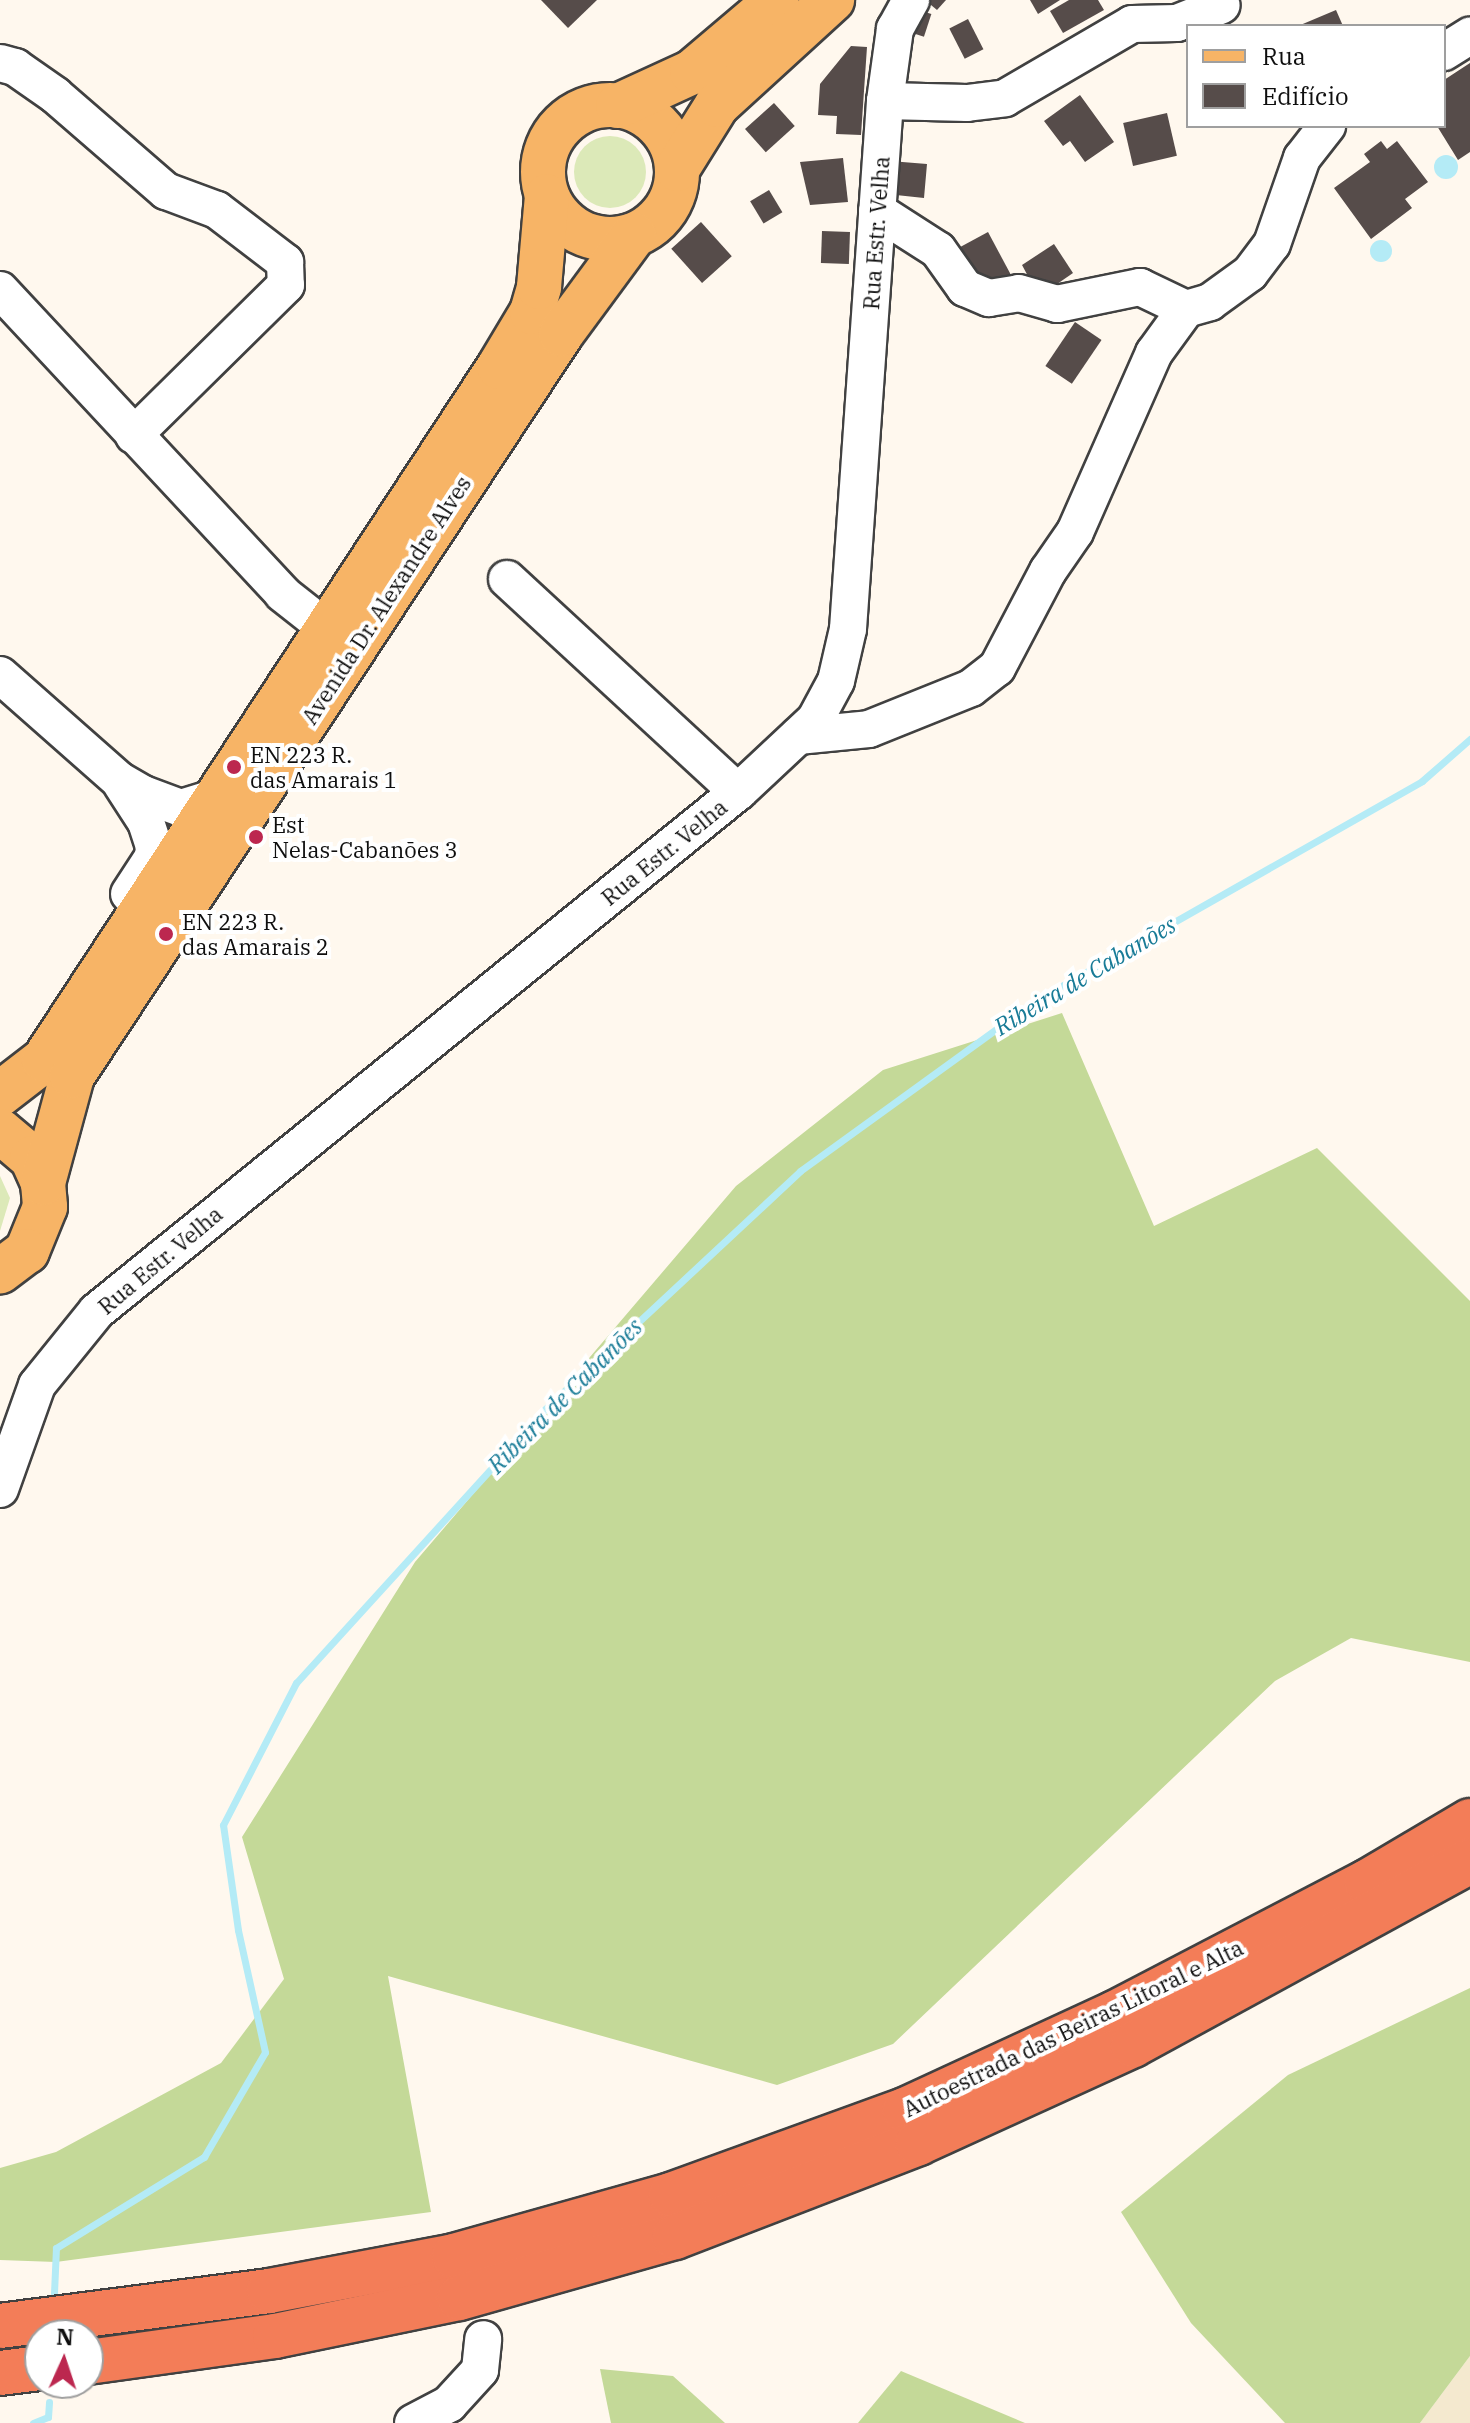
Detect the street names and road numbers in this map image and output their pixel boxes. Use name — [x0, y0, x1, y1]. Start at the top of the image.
street label: Rua Estr. Velha — [857, 155, 895, 311]
street label: Avenida Dr. Alexandre Alves — [296, 471, 476, 729]
street label: Rua Estr. Velha — [596, 793, 732, 911]
street label: Rua Estr. Velha — [93, 1200, 227, 1320]
street label: Autoestrada das Beiras Litoral e Alta — [899, 1934, 1247, 2122]

